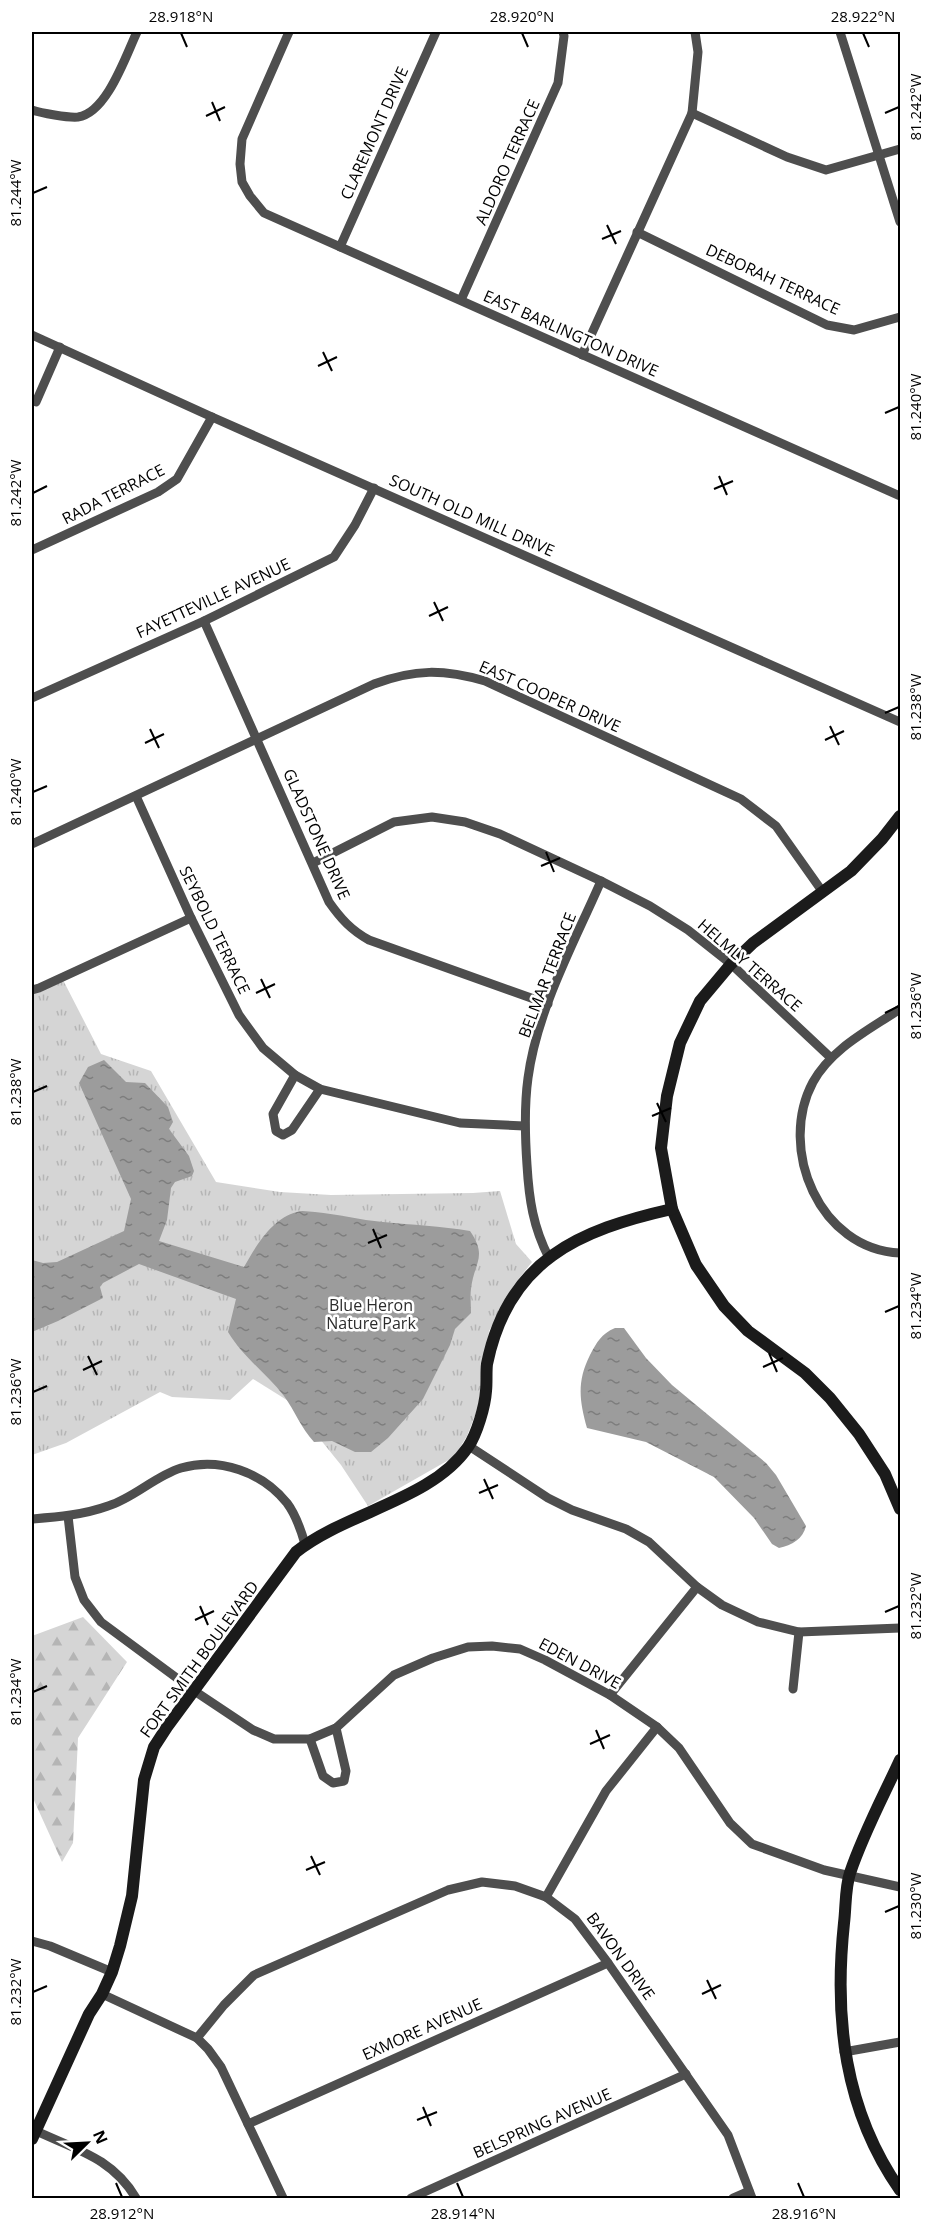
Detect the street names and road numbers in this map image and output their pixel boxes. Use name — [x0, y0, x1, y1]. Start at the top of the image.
street label: CLAREMONT DRIVE — [335, 63, 413, 203]
street label: ALDORO TERRACE — [469, 96, 545, 228]
street label: DEBORAH TERRACE — [702, 238, 844, 320]
street label: EAST BARLINGTON DRIVE — [480, 284, 662, 382]
street label: RADA TERRACE — [58, 459, 168, 529]
street label: SOUTH OLD MILL DRIVE — [386, 469, 558, 561]
street label: FAYETTEVILLE AVENUE — [132, 553, 294, 643]
street label: EAST COOPER DRIVE — [476, 655, 624, 737]
street label: GLADSTONE DRIVE — [278, 765, 356, 903]
street label: SEYBOLD TERRACE — [174, 862, 256, 998]
street label: BELMAR TERRACE — [513, 909, 581, 1041]
street label: HELMLY TERRACE — [693, 914, 807, 1016]
street label: FORT SMITH BOULEVARD — [135, 1576, 263, 1742]
street label: EDEN DRIVE — [535, 1632, 625, 1694]
street label: BAVON DRIVE — [582, 1908, 660, 2004]
street label: EXMORE AVENUE — [359, 1993, 485, 2065]
street label: BELSPRING AVENUE — [469, 2083, 615, 2163]

